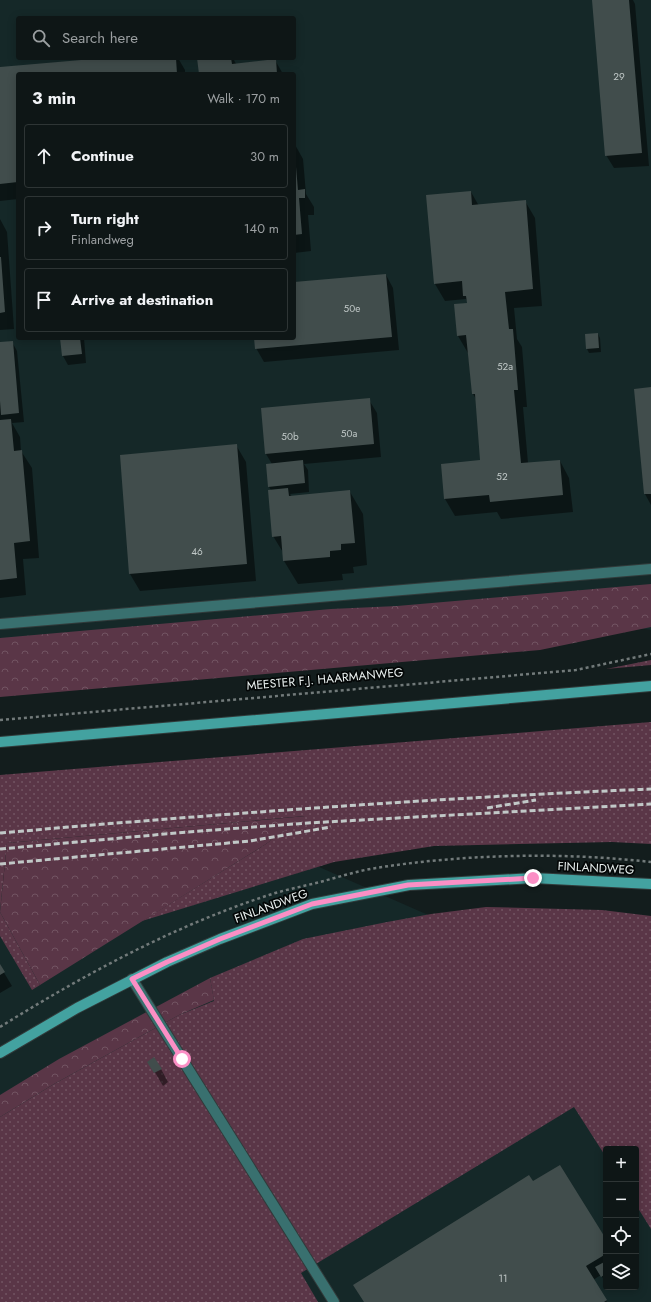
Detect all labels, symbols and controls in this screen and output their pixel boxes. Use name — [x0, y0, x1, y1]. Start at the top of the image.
search box — [16, 16, 296, 60]
icon: search — [30, 27, 52, 49]
text: Search here — [62, 27, 138, 49]
house number: 29 — [613, 69, 625, 84]
text: 3 min — [32, 86, 76, 110]
text: Walk · 170 m — [207, 89, 280, 108]
icon: ahead — [33, 145, 55, 167]
text: Continue — [71, 145, 134, 167]
text: 30 m — [250, 147, 279, 166]
text: Turn right — [71, 208, 139, 230]
icon: right — [33, 217, 55, 239]
text: 140 m — [244, 219, 279, 238]
text: Finlandweg — [71, 230, 134, 249]
icon: arrive — [33, 289, 55, 311]
text: Arrive at destination — [71, 289, 213, 311]
house number: 50e — [344, 301, 360, 316]
house number: 52a — [497, 359, 513, 374]
house number: 50a — [341, 426, 357, 441]
house number: 50b — [281, 429, 299, 444]
house number: 52 — [496, 469, 508, 484]
house number: 46 — [191, 544, 203, 559]
street label: MEESTER F.J. HAARMANWEG — [246, 663, 404, 695]
street label: FINLANDWEG — [557, 857, 635, 879]
route end — [524, 869, 542, 887]
street label: FINLANDWEG — [232, 884, 310, 928]
route start — [173, 1050, 191, 1068]
map controls — [603, 1146, 639, 1290]
button: + — [603, 1146, 639, 1182]
button: − — [603, 1182, 639, 1218]
button: locate — [603, 1218, 639, 1254]
button: layers — [603, 1254, 639, 1290]
house number: 11 — [499, 1271, 508, 1286]

